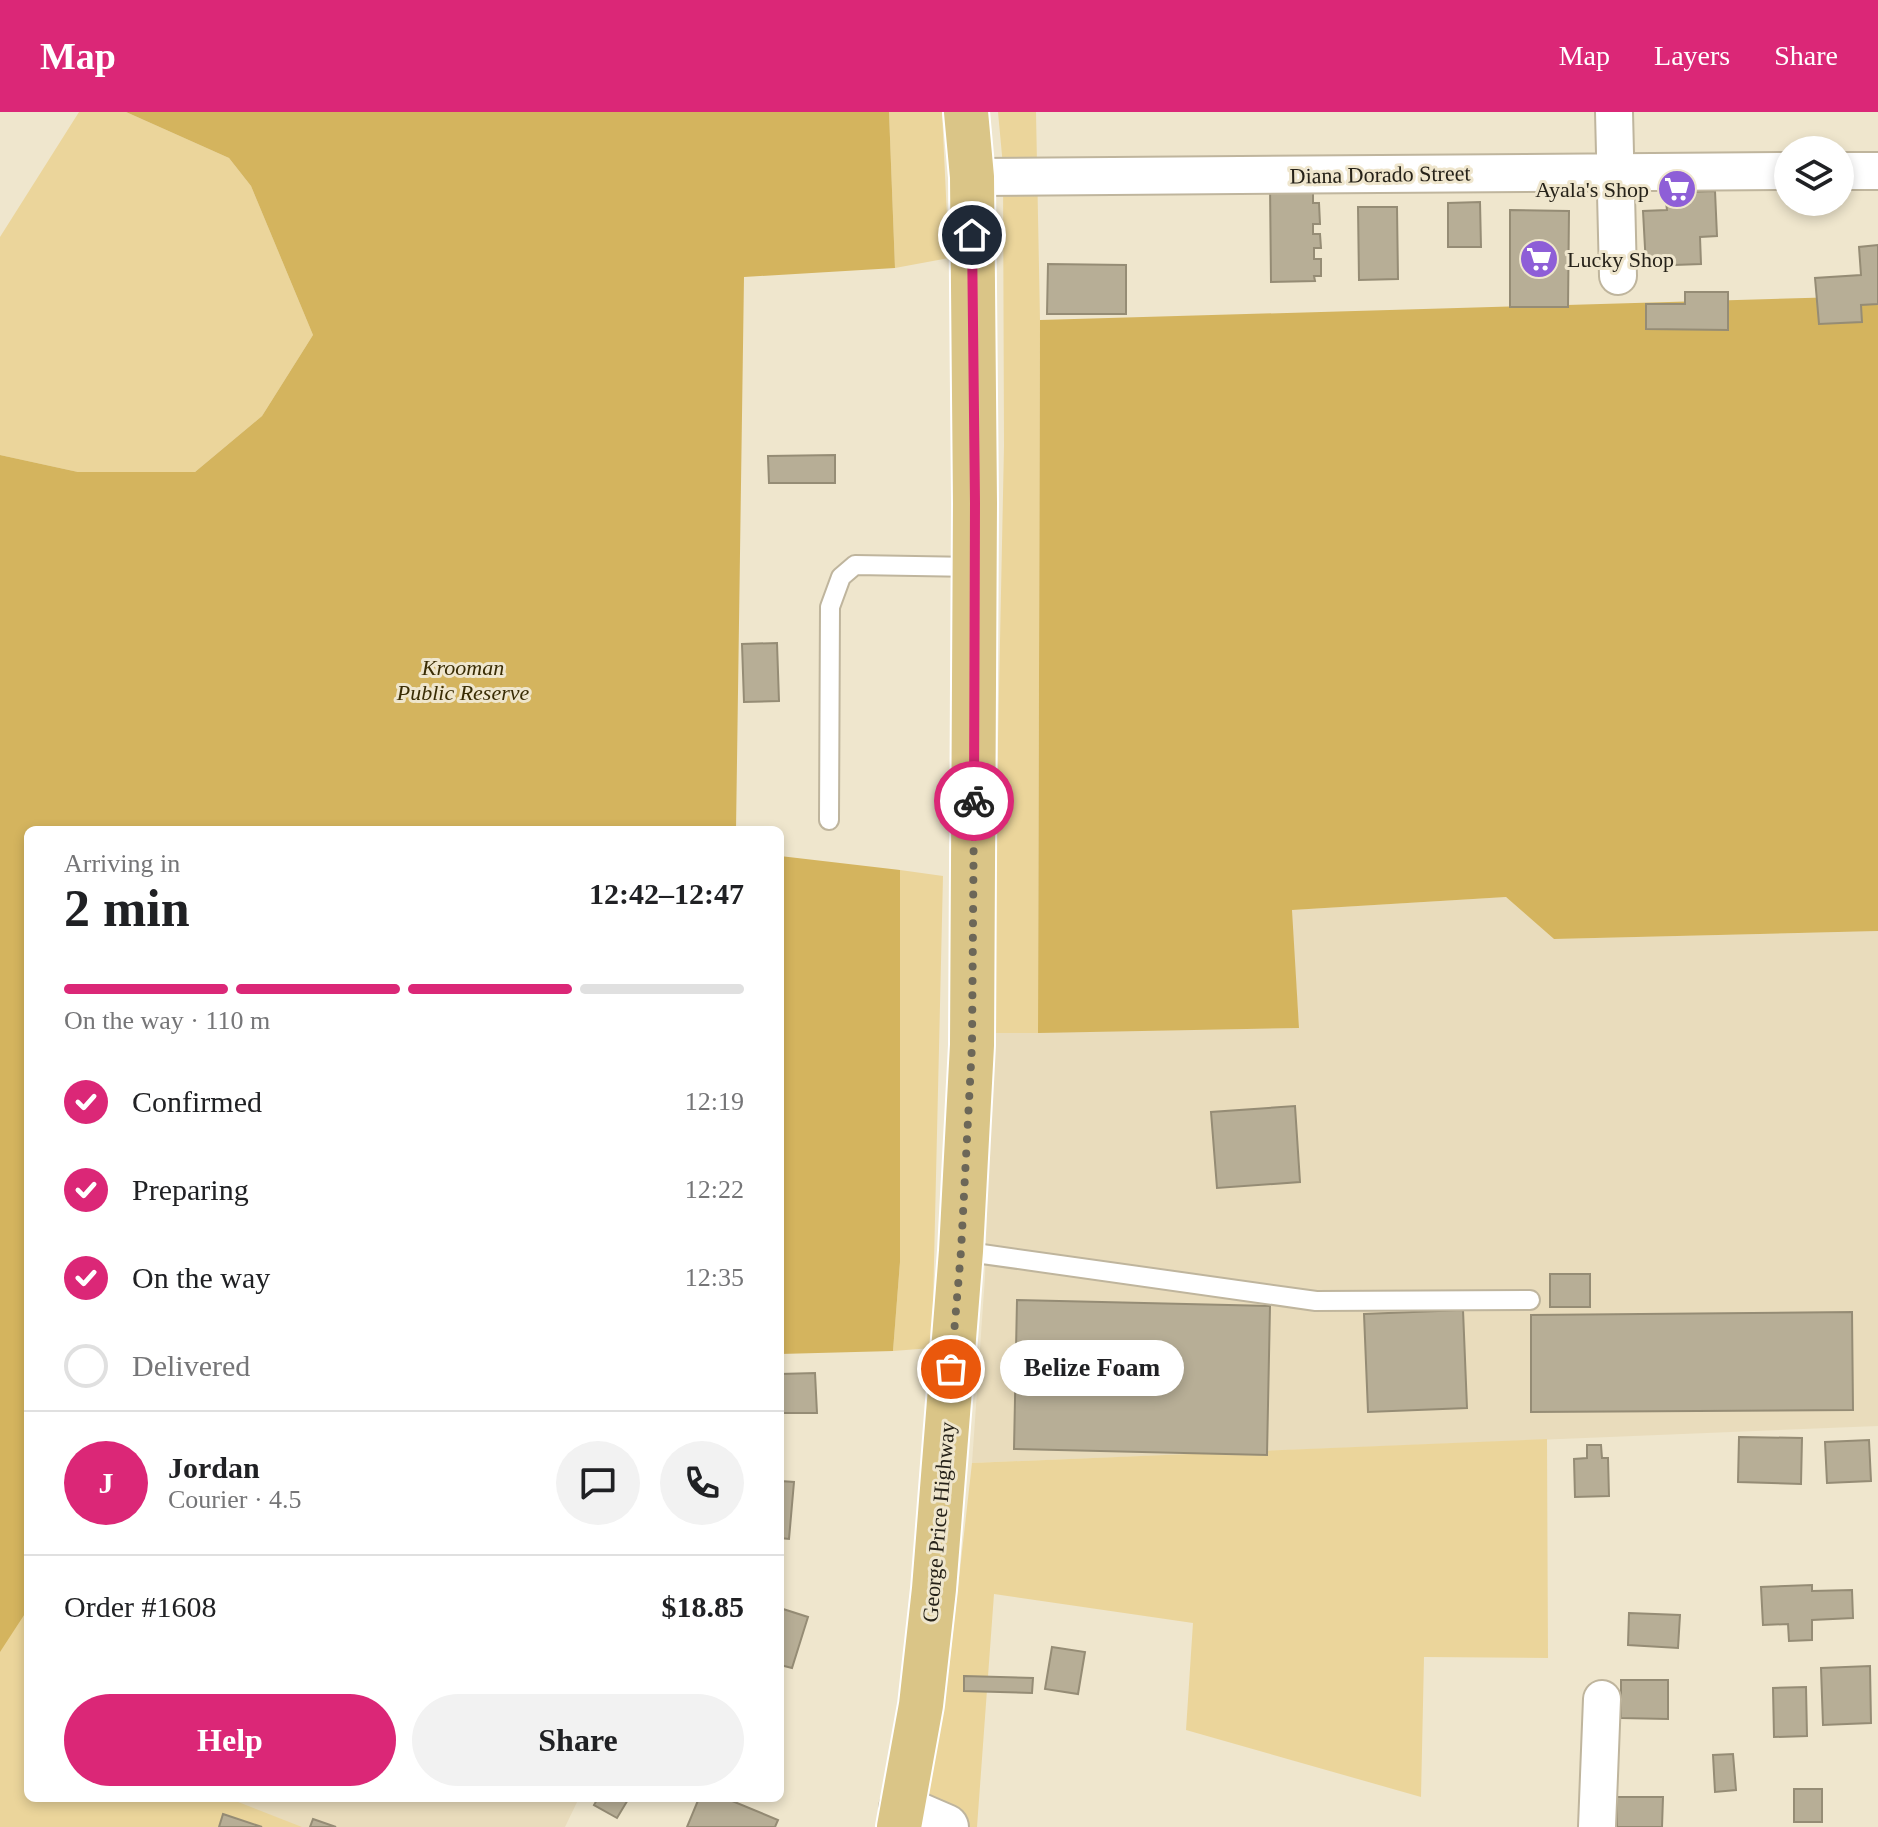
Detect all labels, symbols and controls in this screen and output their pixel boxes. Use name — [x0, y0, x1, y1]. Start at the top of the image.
text: Map — [40, 35, 116, 77]
text: Map — [1559, 40, 1610, 71]
text: Layers — [1654, 40, 1730, 71]
text: Share — [1774, 40, 1838, 71]
map controls — [1774, 136, 1854, 216]
button: layers — [1774, 136, 1854, 216]
street label: Diana Dorado Street — [1289, 160, 1471, 189]
supermarket icon: Ayala's Shop — [1656, 168, 1698, 210]
place label: Ayala's Shop — [1535, 177, 1649, 202]
pin — [938, 201, 1006, 269]
icon: home — [950, 213, 994, 257]
supermarket icon: Lucky Shop — [1518, 238, 1560, 280]
place label: Lucky Shop — [1567, 247, 1674, 272]
park label: Krooman Public Reserve — [396, 655, 530, 705]
courier — [934, 761, 1014, 841]
icon: bike — [952, 779, 996, 823]
text: Arriving in — [64, 849, 180, 878]
text: 12:42–12:47 — [589, 877, 744, 910]
text: 2 min — [64, 880, 190, 937]
text: On the way · 110 m — [64, 1006, 270, 1035]
icon: check — [64, 1080, 108, 1124]
text: Confirmed — [132, 1085, 262, 1118]
text: 12:19 — [685, 1087, 744, 1116]
icon: check — [64, 1168, 108, 1212]
text: Preparing — [132, 1173, 249, 1206]
text: 12:22 — [685, 1175, 744, 1204]
icon: check — [64, 1256, 108, 1300]
text: On the way — [132, 1261, 270, 1294]
text: 12:35 — [685, 1263, 744, 1292]
pin — [917, 1335, 985, 1403]
callout: Belize Foam — [999, 1341, 1183, 1397]
icon: bag — [929, 1347, 973, 1391]
text: Delivered — [132, 1349, 250, 1382]
text: Belize Foam — [1024, 1353, 1160, 1382]
street label: George Price Highway — [917, 1421, 960, 1623]
button: chat — [556, 1441, 640, 1525]
button: phone — [660, 1441, 744, 1525]
text: Jordan — [168, 1451, 260, 1484]
text: J — [99, 1466, 114, 1499]
text: Courier · 4.5 — [168, 1485, 302, 1514]
text: Order #1608 — [64, 1590, 216, 1623]
text: $18.85 — [662, 1590, 744, 1623]
button: Help — [64, 1694, 396, 1786]
button: Share — [412, 1694, 744, 1786]

